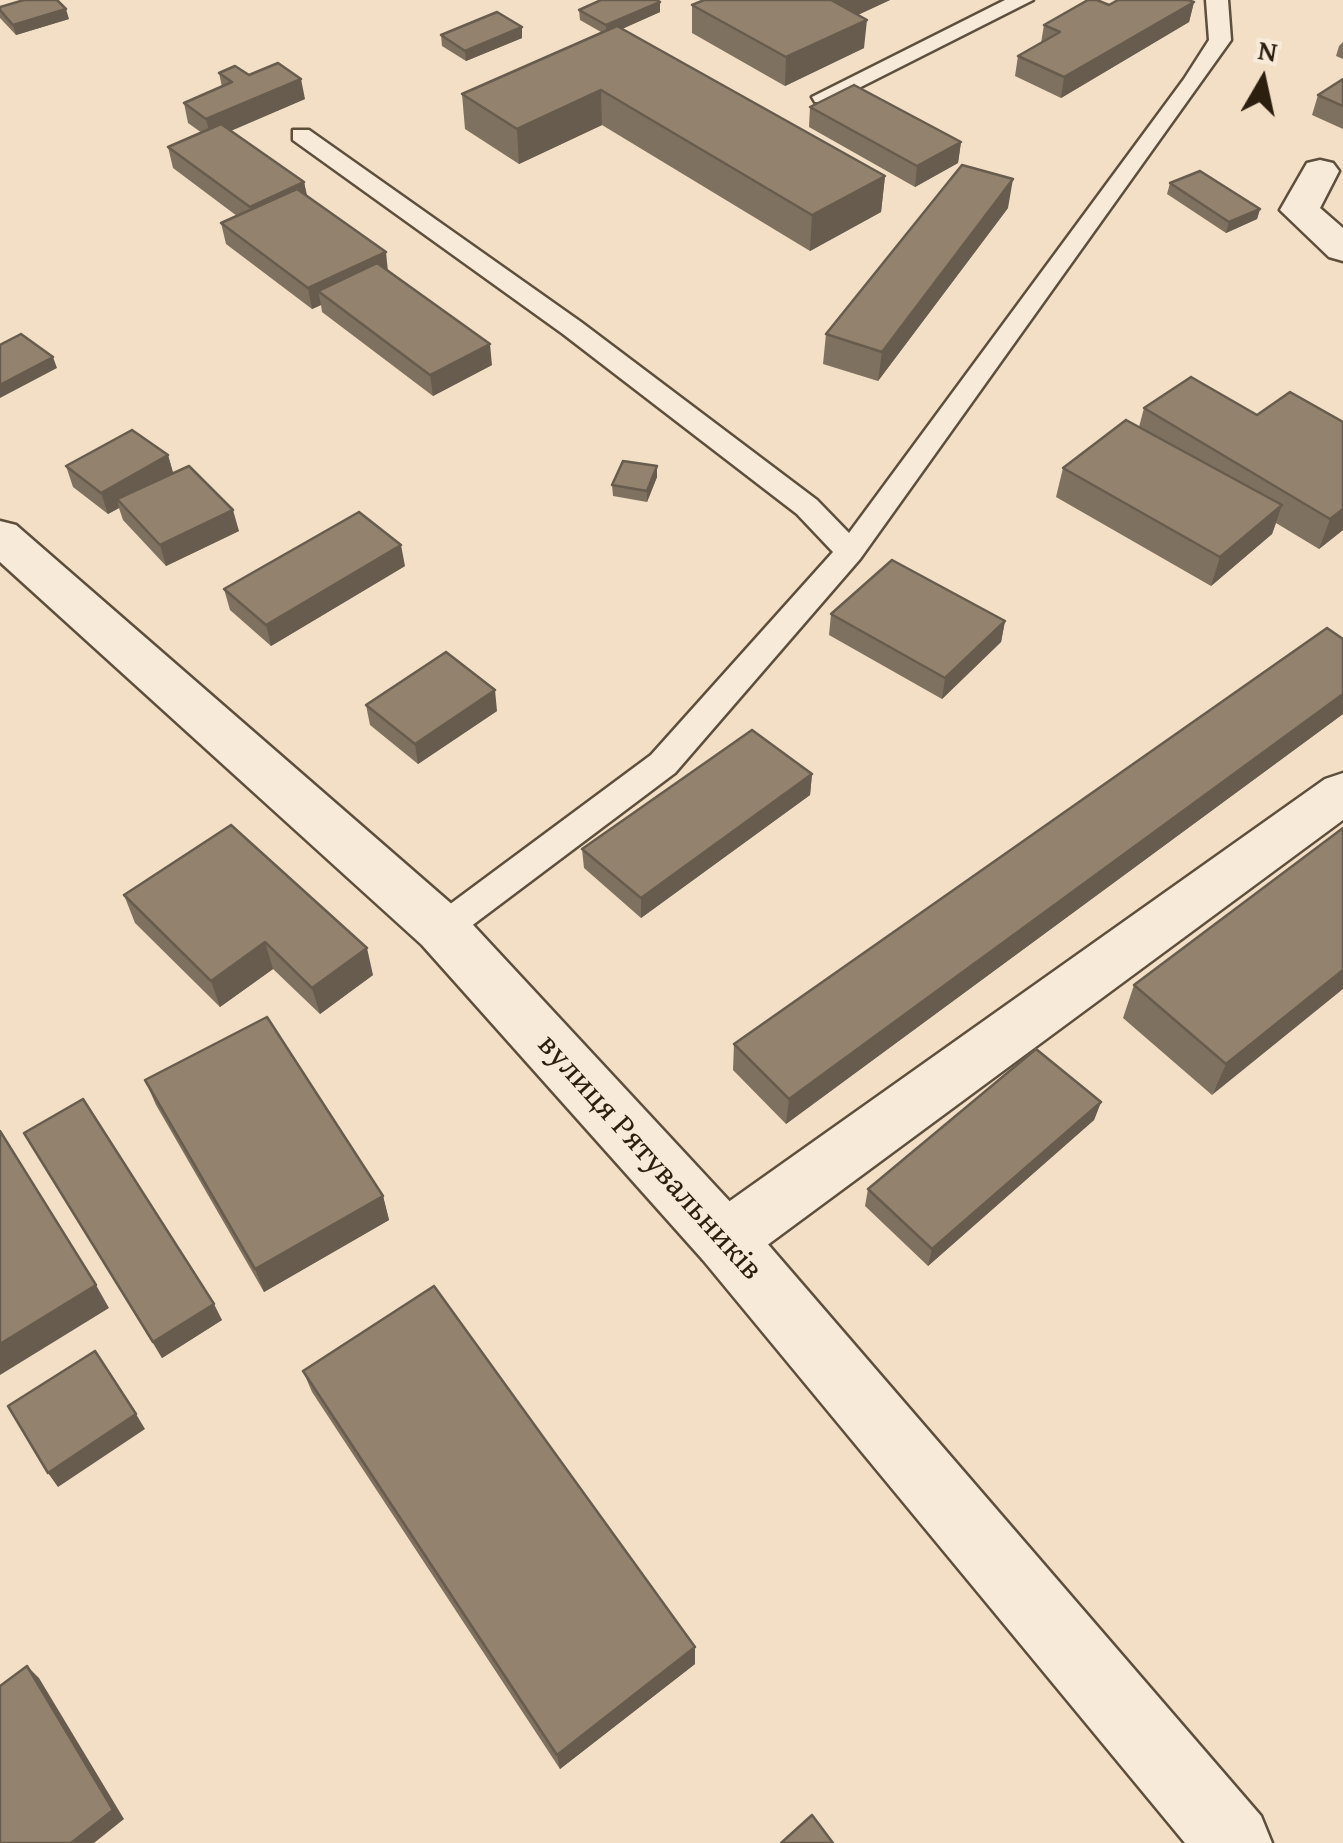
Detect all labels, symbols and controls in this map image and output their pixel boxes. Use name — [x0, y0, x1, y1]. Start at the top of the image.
text: N — [1255, 28, 1280, 72]
north arrow — [1213, 30, 1313, 130]
street label: вулиця Рятувальників — [528, 1027, 770, 1289]

